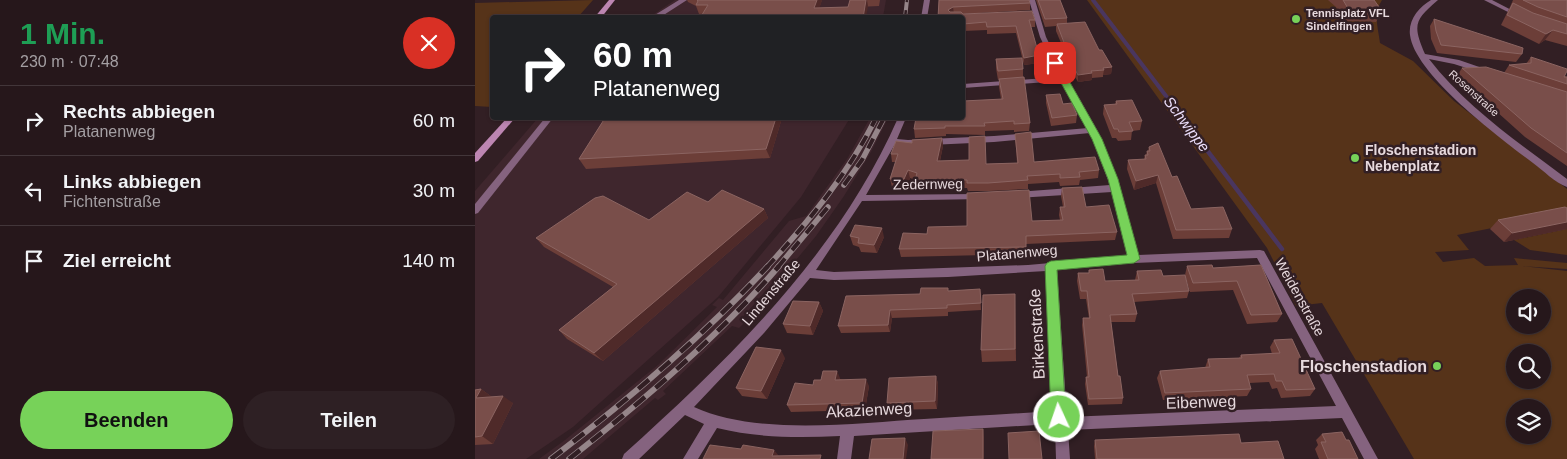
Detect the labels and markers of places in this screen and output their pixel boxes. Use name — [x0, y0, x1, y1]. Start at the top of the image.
place label: Tennisplatz VFL Sindelfingen — [1306, 7, 1390, 32]
marker: Tennisplatz VFL Sindelfingen — [1290, 13, 1302, 25]
pin — [1034, 42, 1076, 84]
place label: Floschenstadion Nebenplatz — [1365, 142, 1476, 174]
marker: Floschenstadion Nebenplatz — [1349, 152, 1361, 164]
place label: Floschenstadion — [1300, 358, 1427, 375]
marker: Floschenstadion — [1431, 360, 1443, 372]

